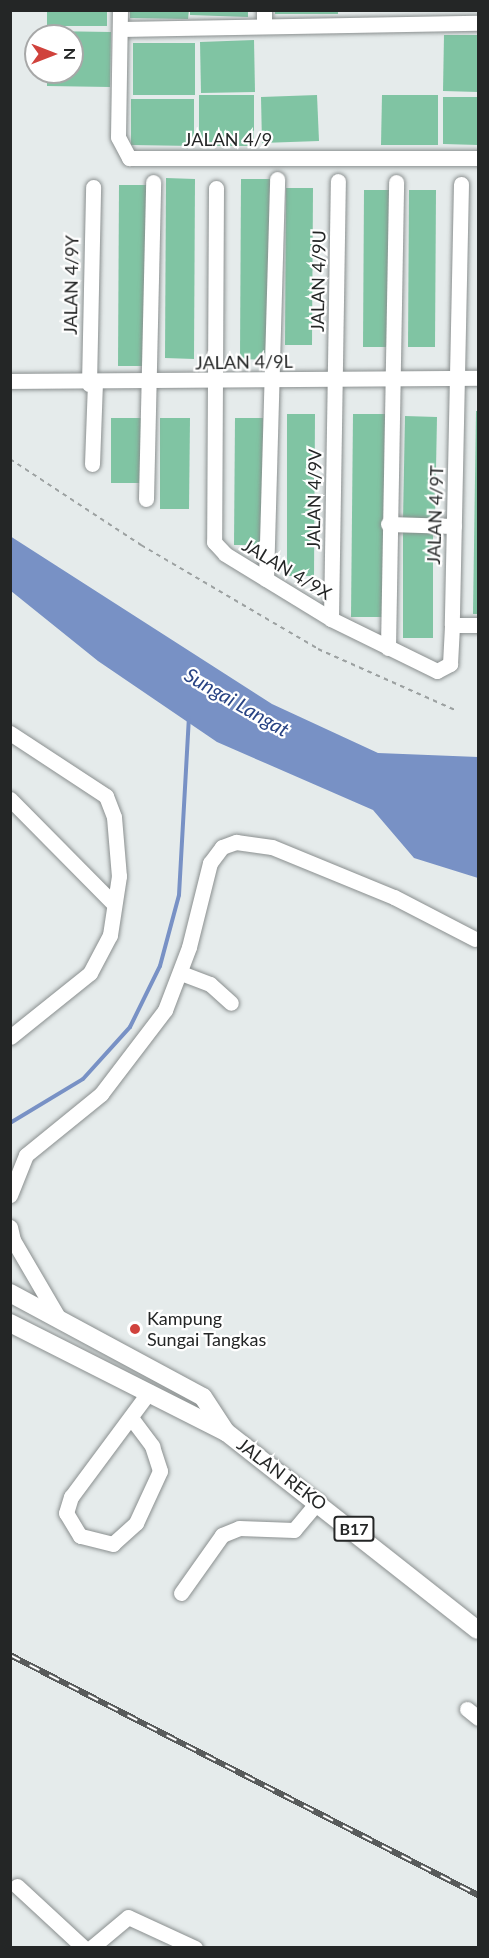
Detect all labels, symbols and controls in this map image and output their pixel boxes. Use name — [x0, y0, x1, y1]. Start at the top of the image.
north arrow — [24, 24, 84, 84]
text: N — [61, 48, 80, 60]
street label: JALAN 4/9 — [184, 128, 272, 150]
street label: JALAN 4/9U — [306, 230, 330, 332]
street label: JALAN 4/9Y — [59, 235, 83, 335]
street label: JALAN 4/9L — [195, 350, 293, 374]
street label: JALAN 4/9V — [302, 449, 326, 549]
street label: JALAN 4/9T — [422, 465, 448, 565]
street label: JALAN 4/9X — [239, 534, 335, 604]
water label: Sungai Langat — [180, 662, 294, 742]
place label: Kampung Sungai Tangkas — [147, 1308, 267, 1350]
marker: Kampung Sungai Tangkas — [128, 1322, 142, 1336]
street label: JALAN REKO — [233, 1433, 331, 1515]
road number: B17 — [333, 1516, 375, 1542]

